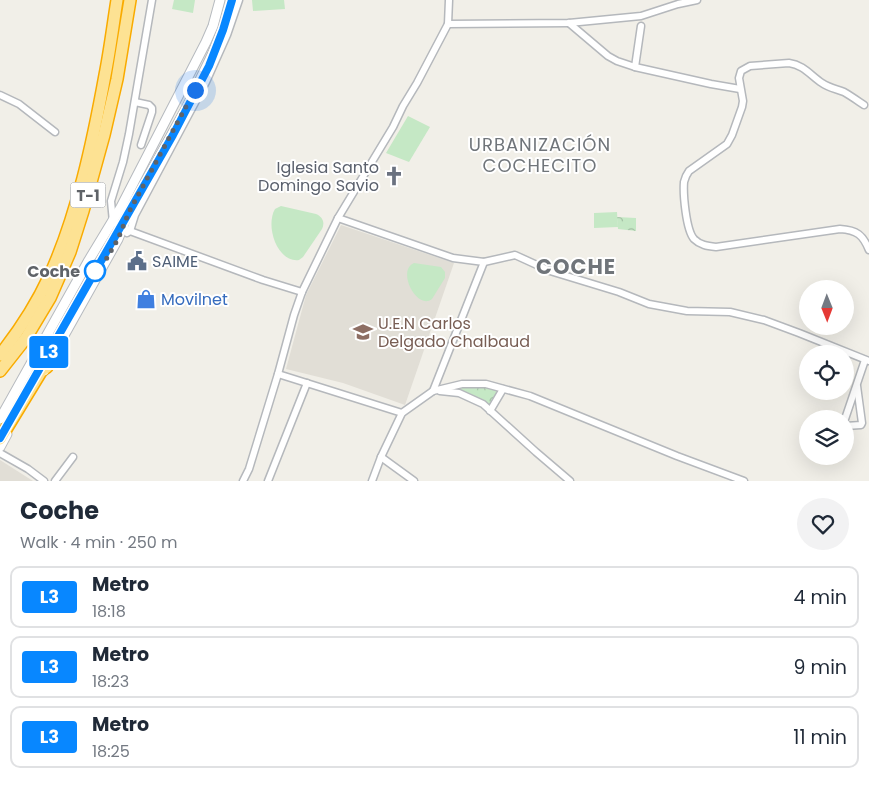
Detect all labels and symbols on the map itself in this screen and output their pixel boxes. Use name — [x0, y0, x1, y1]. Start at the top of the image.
your location — [183, 78, 208, 103]
district label: URBANIZACIÓN COCHECITO — [469, 132, 611, 178]
place label: Iglesia Santo Domingo Savio — [258, 156, 379, 197]
church icon: Iglesia Santo Domingo Savio — [383, 165, 405, 187]
road number: T-1 — [70, 182, 106, 208]
public building icon: SAIME — [126, 250, 148, 272]
place label: SAIME — [152, 250, 198, 273]
district label: COCHE — [536, 252, 616, 281]
place label: Coche — [27, 260, 80, 283]
marker: Coche — [84, 260, 106, 282]
north arrow — [799, 280, 854, 335]
shop icon: Movilnet — [135, 288, 157, 310]
place label: Movilnet — [161, 288, 228, 311]
place label: U.E.N Carlos Delgado Chalbaud — [378, 312, 530, 353]
school or university icon: U.E.N Carlos Delgado Chalbaud — [352, 321, 374, 343]
line badge: L3 — [27, 336, 72, 368]

